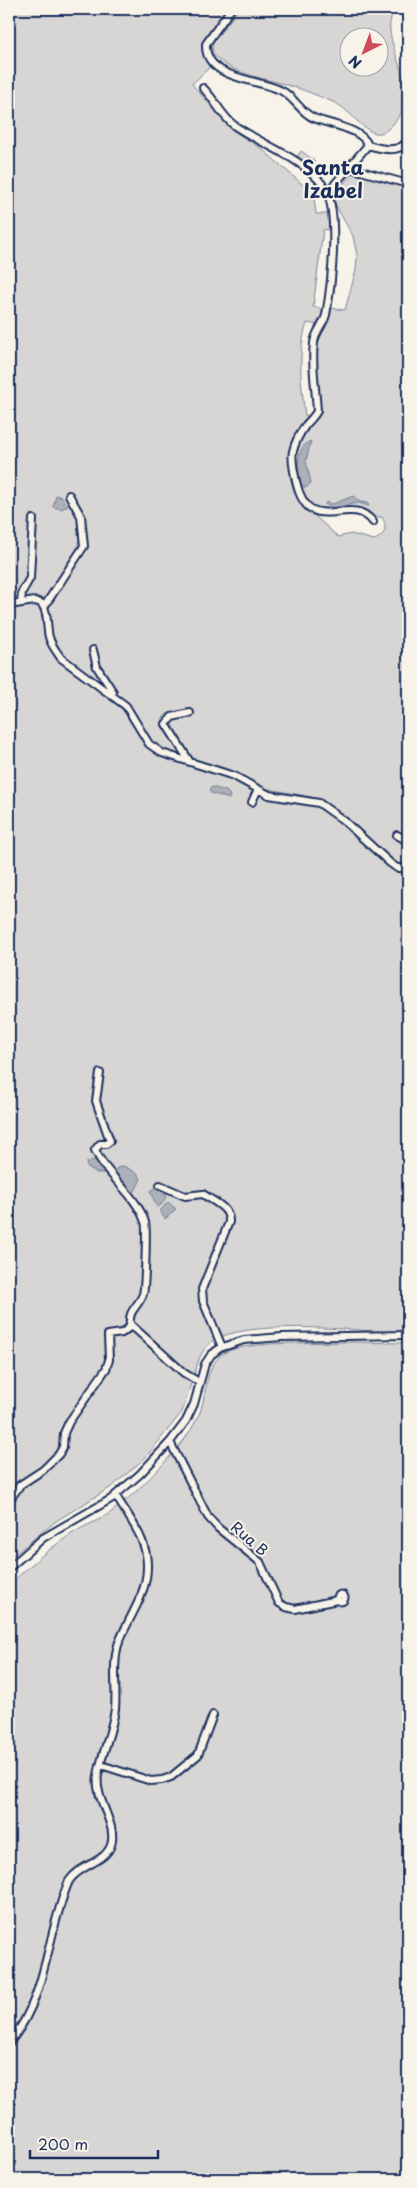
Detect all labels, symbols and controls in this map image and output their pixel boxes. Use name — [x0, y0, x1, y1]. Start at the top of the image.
north arrow — [340, 28, 390, 78]
text: N — [344, 51, 366, 74]
district label: Santa Izabel — [302, 152, 364, 205]
street label: Rua B — [226, 1515, 274, 1561]
scale bar — [30, 2128, 158, 2160]
text: 200 m — [38, 2132, 88, 2155]

